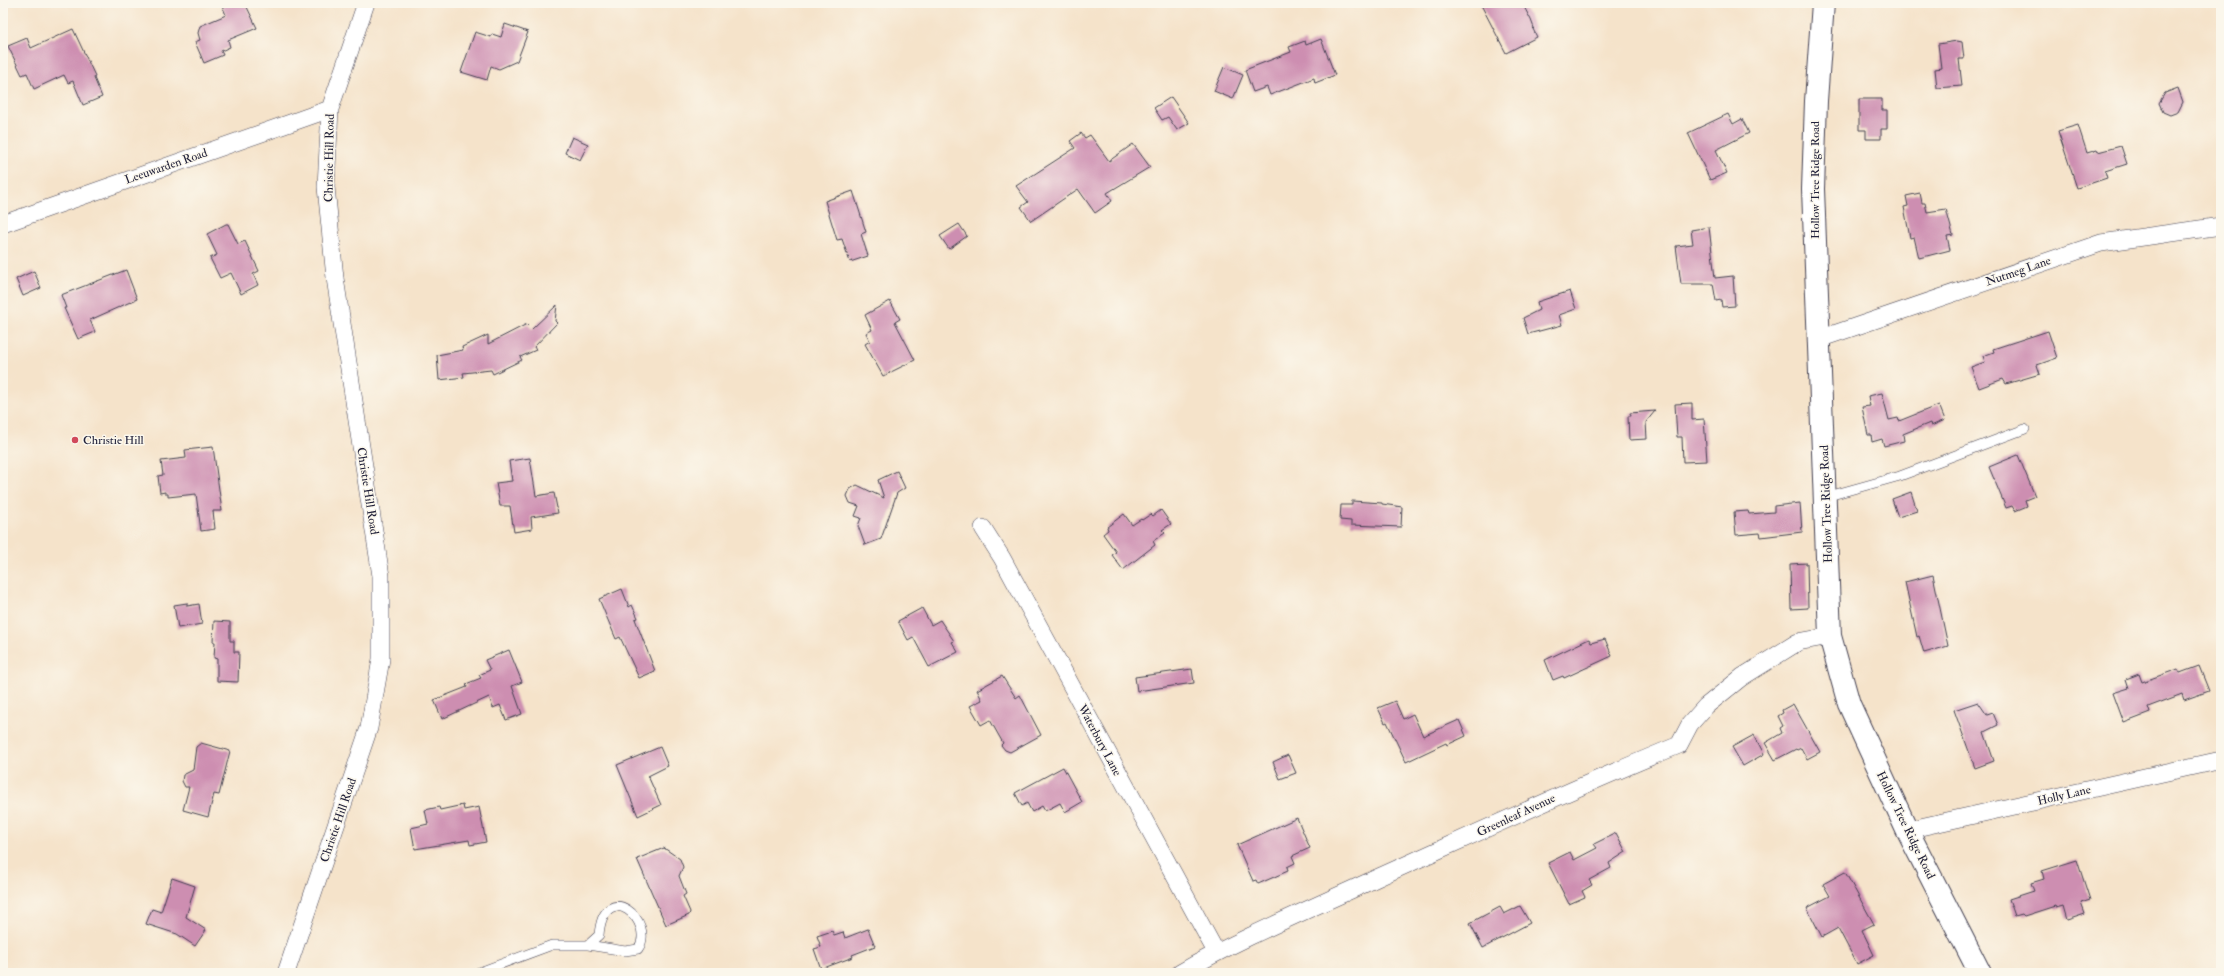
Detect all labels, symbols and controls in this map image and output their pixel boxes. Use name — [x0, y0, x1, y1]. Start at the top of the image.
street label: Christie Hill Road — [321, 114, 338, 202]
street label: Hollow Tree Ridge Road — [1808, 121, 1823, 239]
street label: Leeuwarden Road — [123, 145, 209, 188]
street label: Nutmeg Lane — [1984, 253, 2053, 290]
place label: Christie Hill — [83, 433, 144, 448]
marker: Christie Hill — [70, 435, 80, 445]
street label: Hollow Tree Ridge Road — [1817, 445, 1836, 563]
street label: Christie Hill Road — [353, 446, 382, 536]
street label: Waterbury Lane — [1074, 701, 1125, 778]
street label: Hollow Tree Ridge Road — [1873, 769, 1938, 882]
street label: Christie Hill Road — [317, 776, 360, 864]
street label: Holly Lane — [2036, 782, 2092, 809]
street label: Greenleaf Avenue — [1475, 791, 1558, 840]

